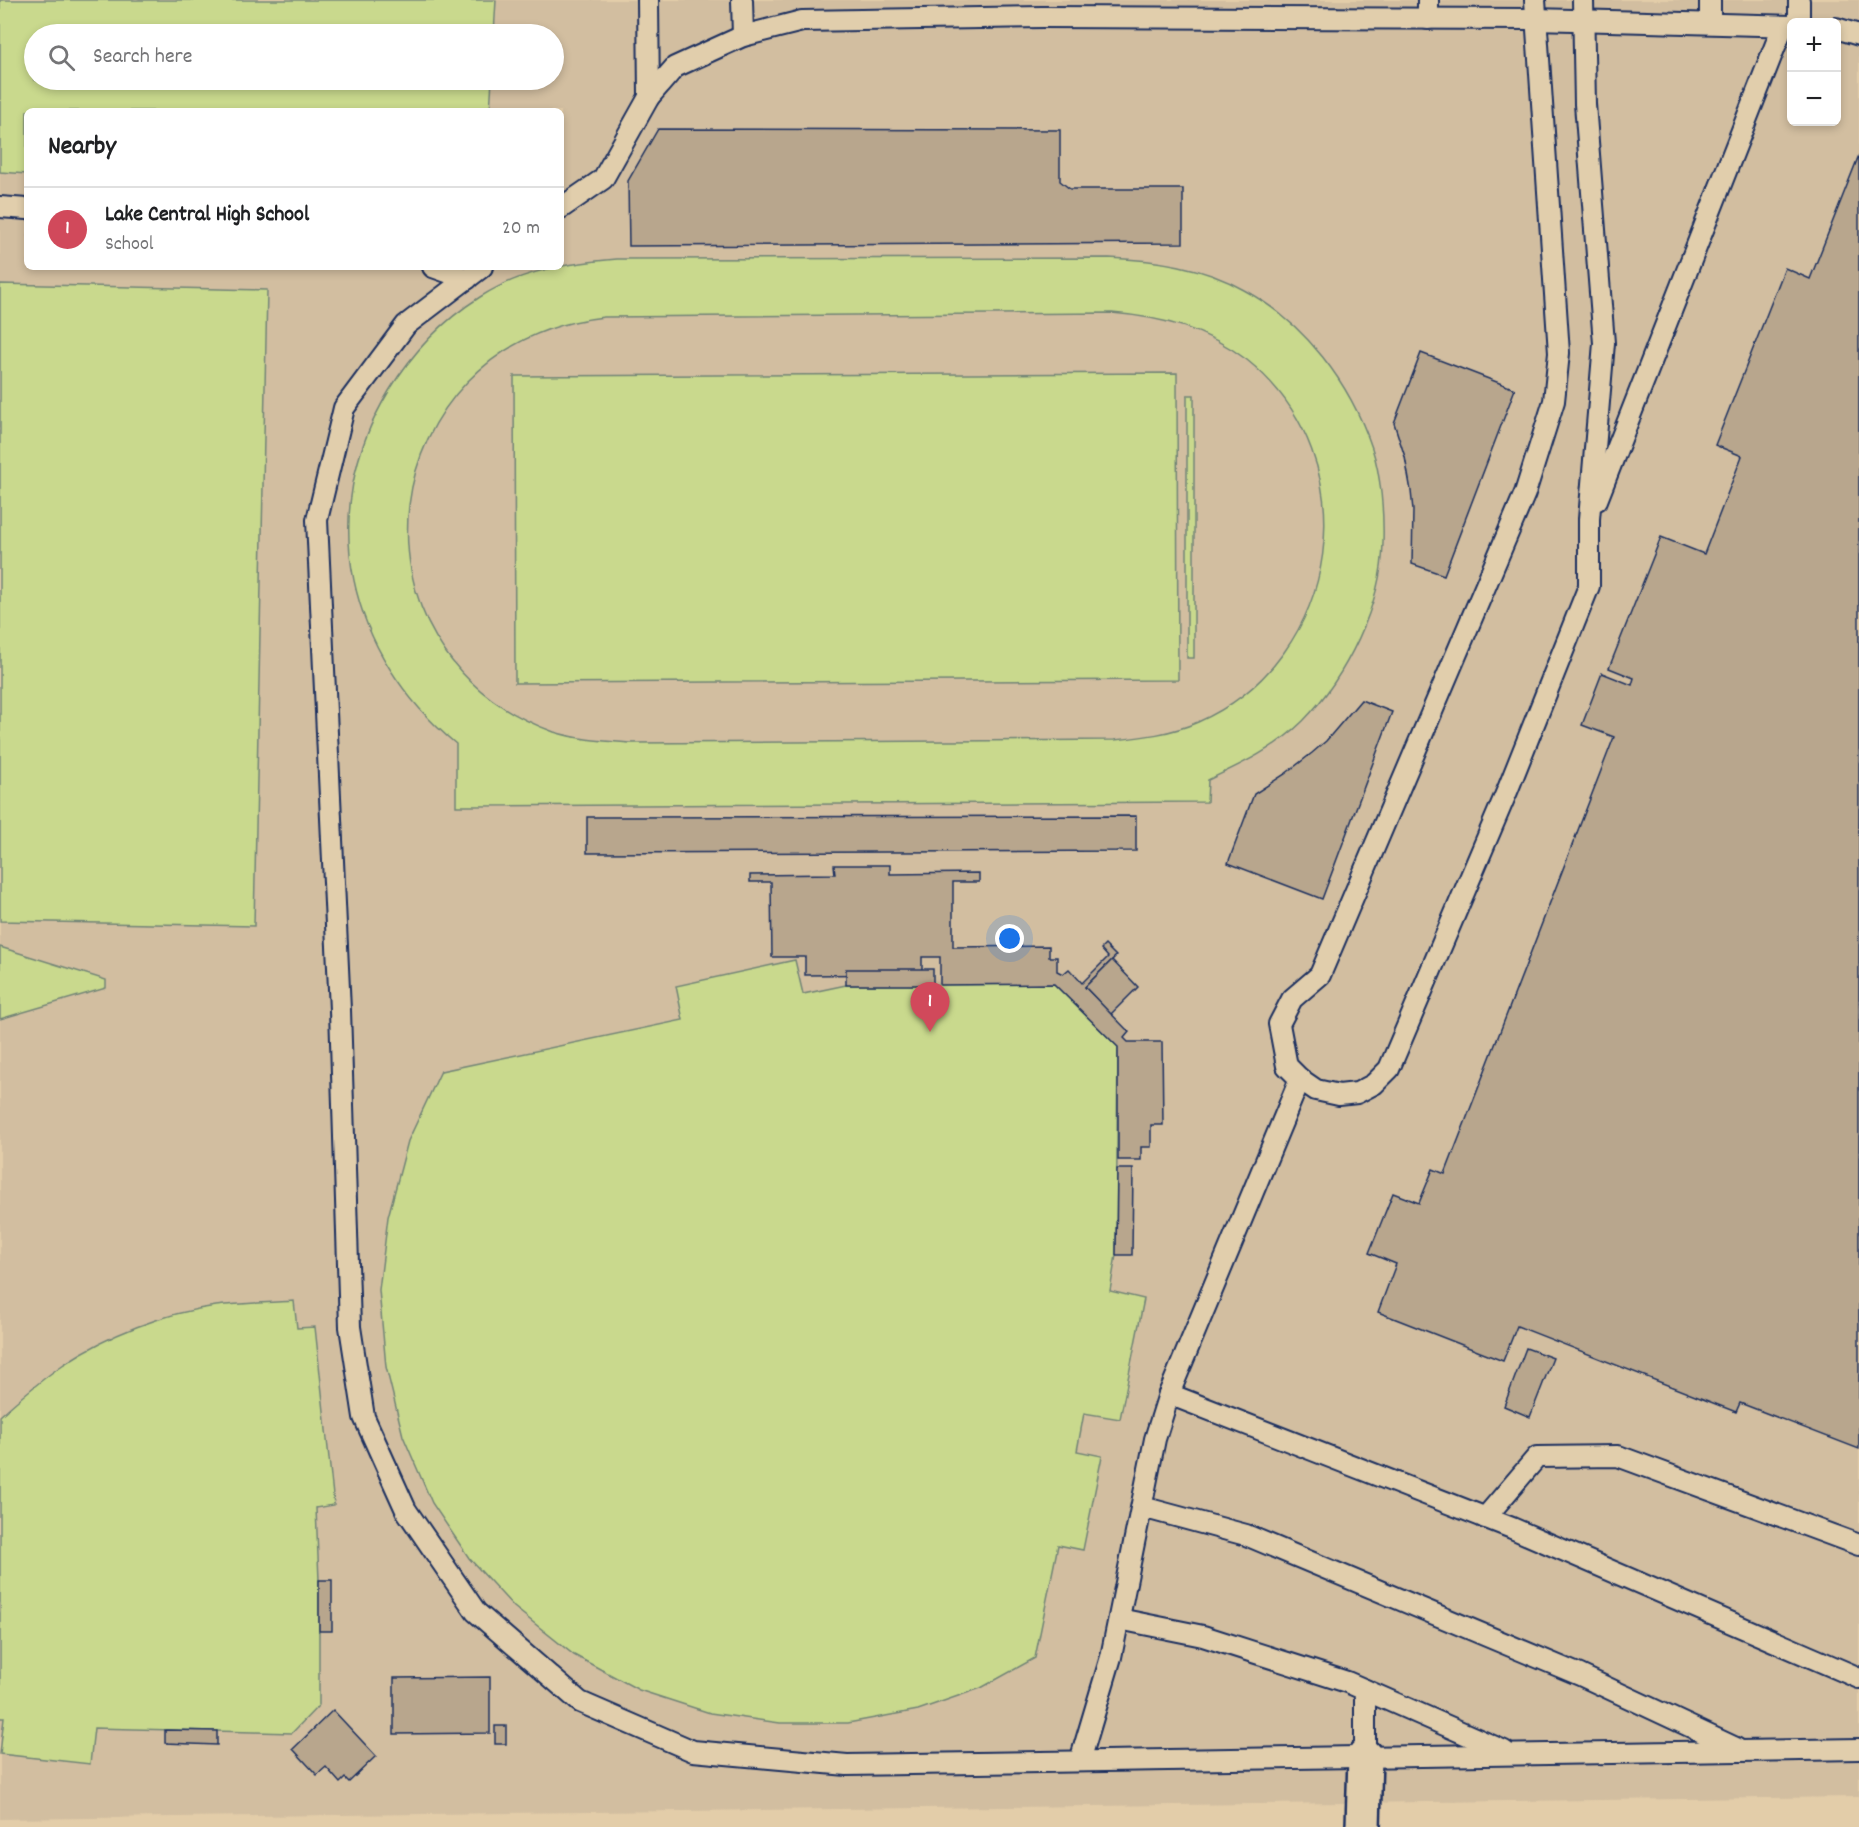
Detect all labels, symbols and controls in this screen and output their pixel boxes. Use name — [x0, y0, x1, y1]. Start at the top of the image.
map controls — [1787, 18, 1841, 126]
button: + — [1787, 18, 1841, 72]
search box — [24, 24, 564, 90]
icon: search — [45, 41, 78, 74]
text: Search here — [93, 42, 192, 73]
button: − — [1787, 72, 1841, 126]
text: Nearby — [48, 129, 116, 166]
text: Lake Central High School — [105, 200, 309, 231]
text: 1 — [65, 215, 70, 243]
text: 20 m — [502, 215, 540, 243]
text: School — [105, 231, 154, 259]
your location — [995, 924, 1024, 953]
pin: 1 — [910, 982, 950, 1032]

